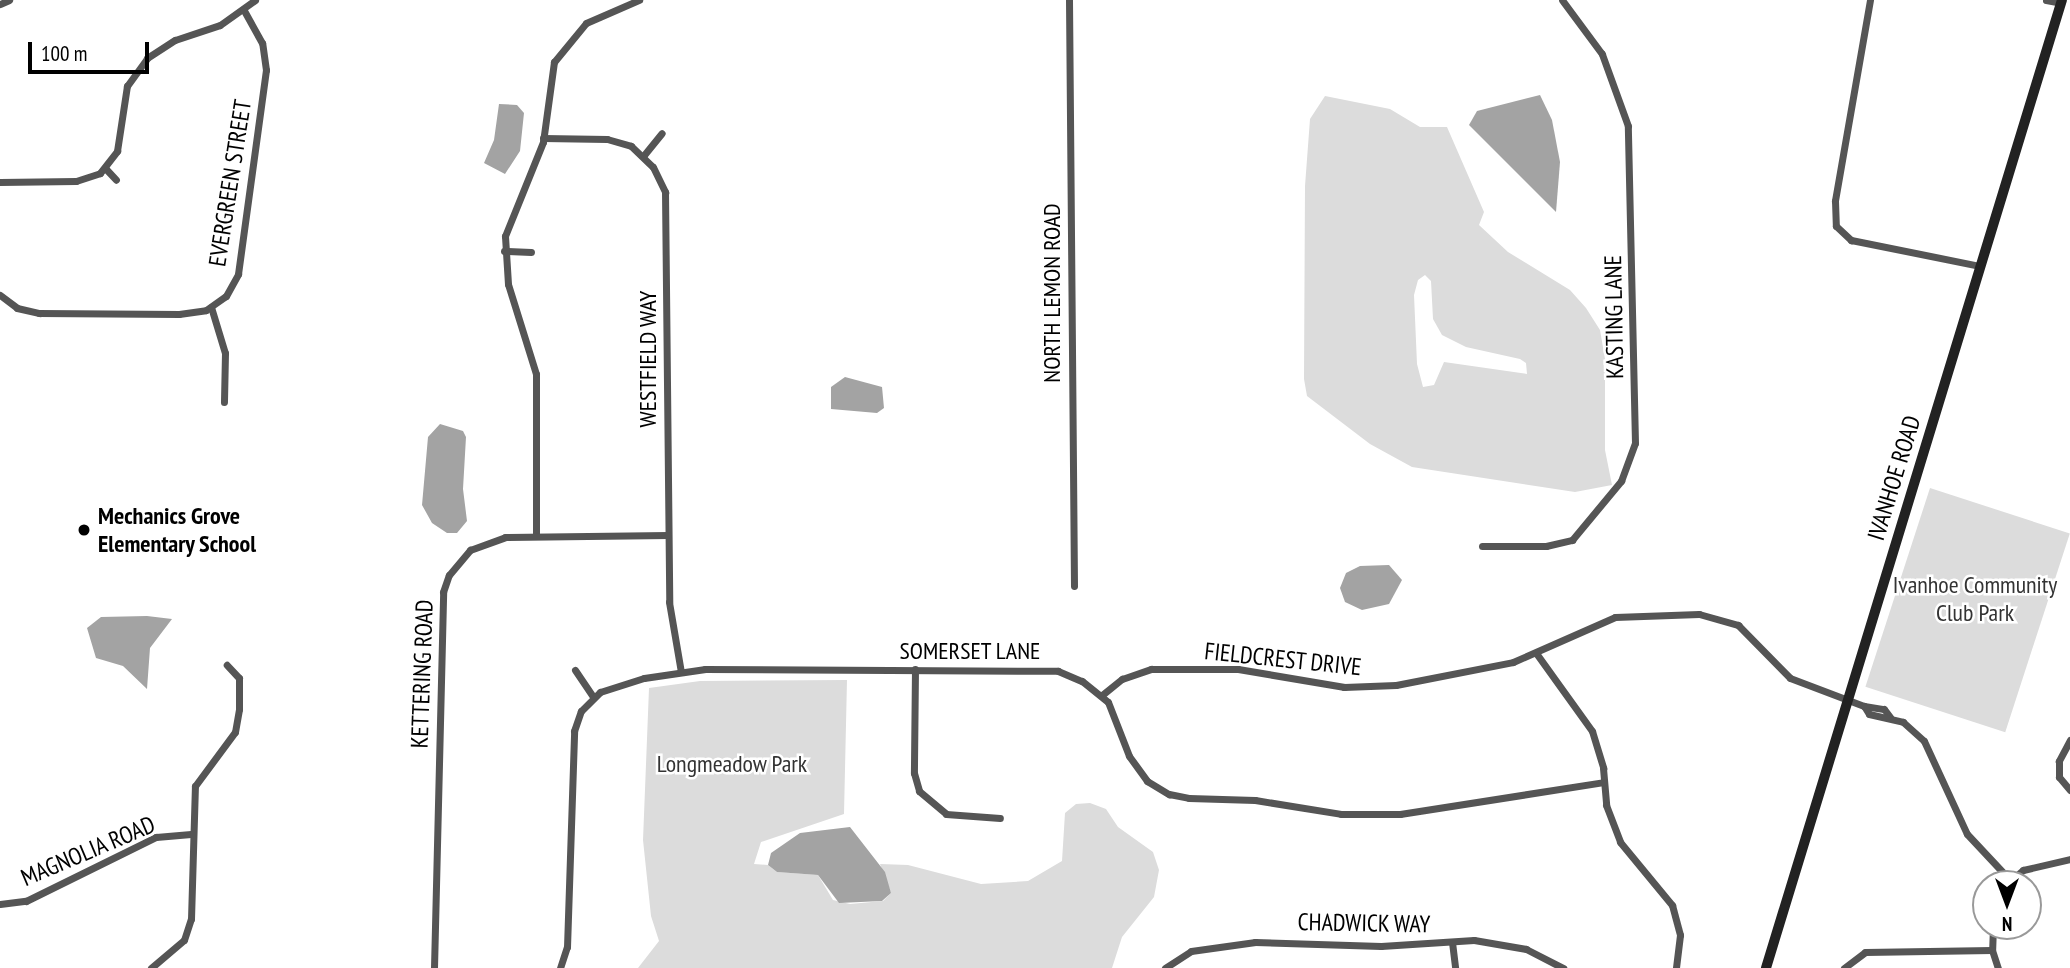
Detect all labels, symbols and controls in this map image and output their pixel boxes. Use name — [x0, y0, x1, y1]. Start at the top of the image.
scale bar — [32, 28, 152, 72]
text: 100 m — [41, 40, 87, 67]
street label: EVERGREEN STREET — [203, 98, 257, 268]
street label: NORTH LEMON ROAD — [1038, 203, 1066, 383]
street label: KASTING LANE — [1599, 255, 1629, 379]
street label: WESTFIELD WAY — [634, 290, 662, 428]
street label: IVANHOE ROAD — [1861, 412, 1927, 544]
place label: Mechanics Grove Elementary School — [98, 502, 257, 558]
marker: Mechanics Grove Elementary School — [76, 522, 92, 538]
park label: Ivanhoe Community Club Park — [1893, 571, 2057, 627]
street label: KETTERING ROAD — [405, 599, 439, 749]
street label: FIELDCREST DRIVE — [1203, 636, 1363, 682]
street label: SOMERSET LANE — [899, 637, 1041, 665]
park label: Longmeadow Park — [657, 750, 807, 778]
street label: MAGNOLIA ROAD — [16, 810, 160, 892]
north arrow — [1972, 870, 2042, 940]
street label: CHADWICK WAY — [1297, 907, 1431, 939]
text: N — [2002, 912, 2012, 936]

